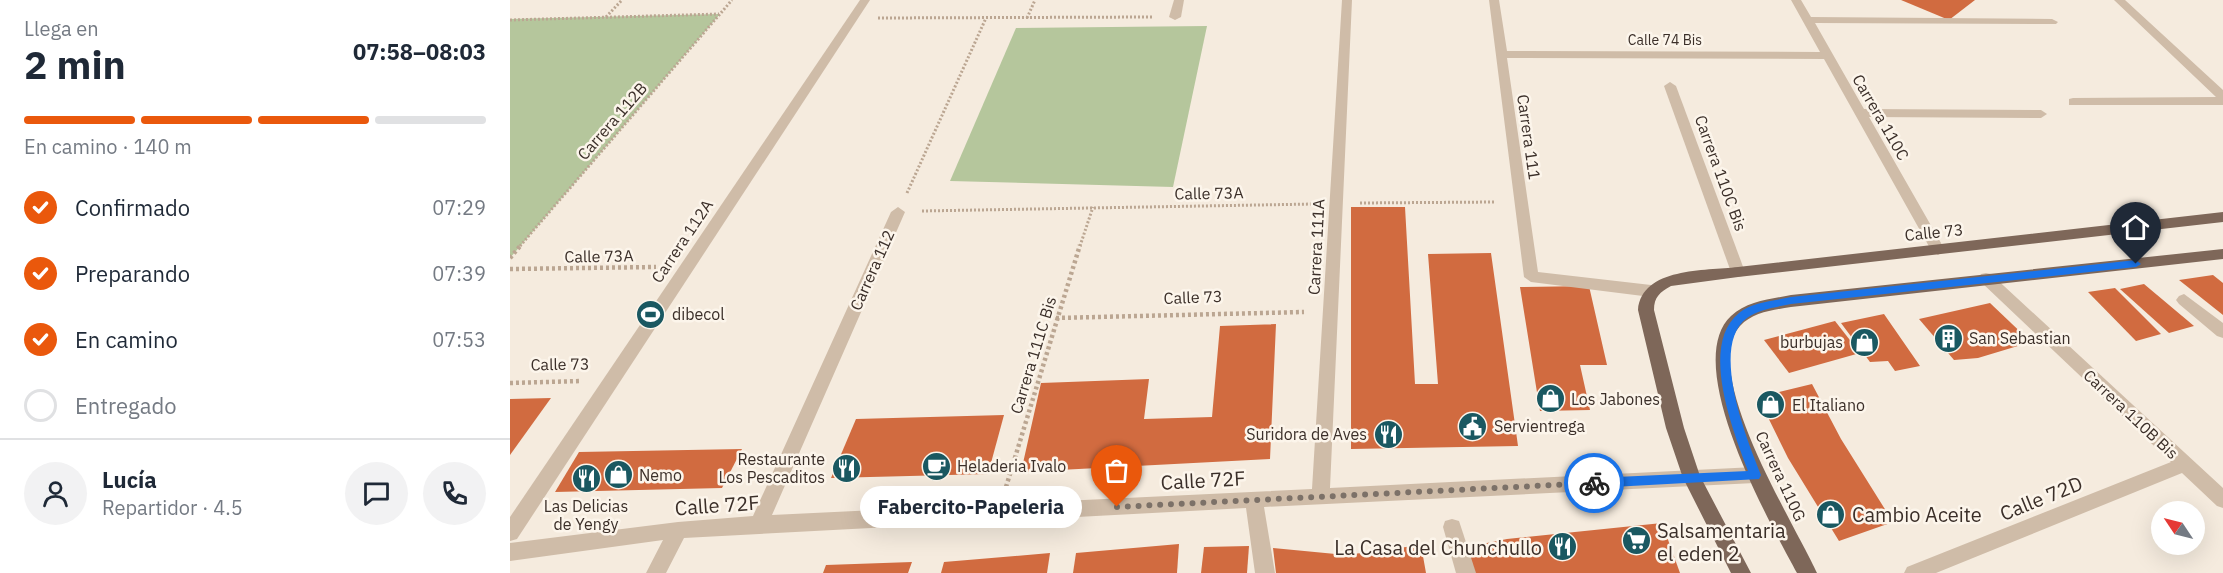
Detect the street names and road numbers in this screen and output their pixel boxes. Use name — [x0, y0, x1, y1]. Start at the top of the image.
street label: Calle 74 Bis — [1628, 31, 1702, 49]
street label: Carrera 110C — [1848, 71, 1914, 164]
street label: Carrera 112B — [573, 78, 651, 164]
street label: Carrera 111 — [1513, 93, 1545, 181]
street label: Carrera 110C Bis — [1691, 112, 1751, 234]
street label: Calle 73A — [1174, 182, 1244, 204]
street label: Carrera 112A — [647, 196, 717, 286]
street label: Carrera 111A — [1303, 198, 1329, 296]
street label: Calle 73 — [1904, 219, 1964, 245]
street label: Carrera 112 — [845, 227, 899, 313]
street label: Calle 73A — [564, 245, 634, 267]
street label: Calle 73 — [1163, 286, 1223, 308]
street label: Carrera 111C Bis — [1006, 294, 1060, 416]
street label: Calle 73 — [530, 353, 590, 375]
street label: Carrera 110B Bis — [2079, 365, 2183, 463]
street label: Carrera 110G — [1751, 428, 1811, 524]
street label: Calle 72F — [1160, 464, 1246, 496]
street label: Calle 72D — [1996, 469, 2086, 527]
street label: Calle 72F — [674, 489, 760, 521]

